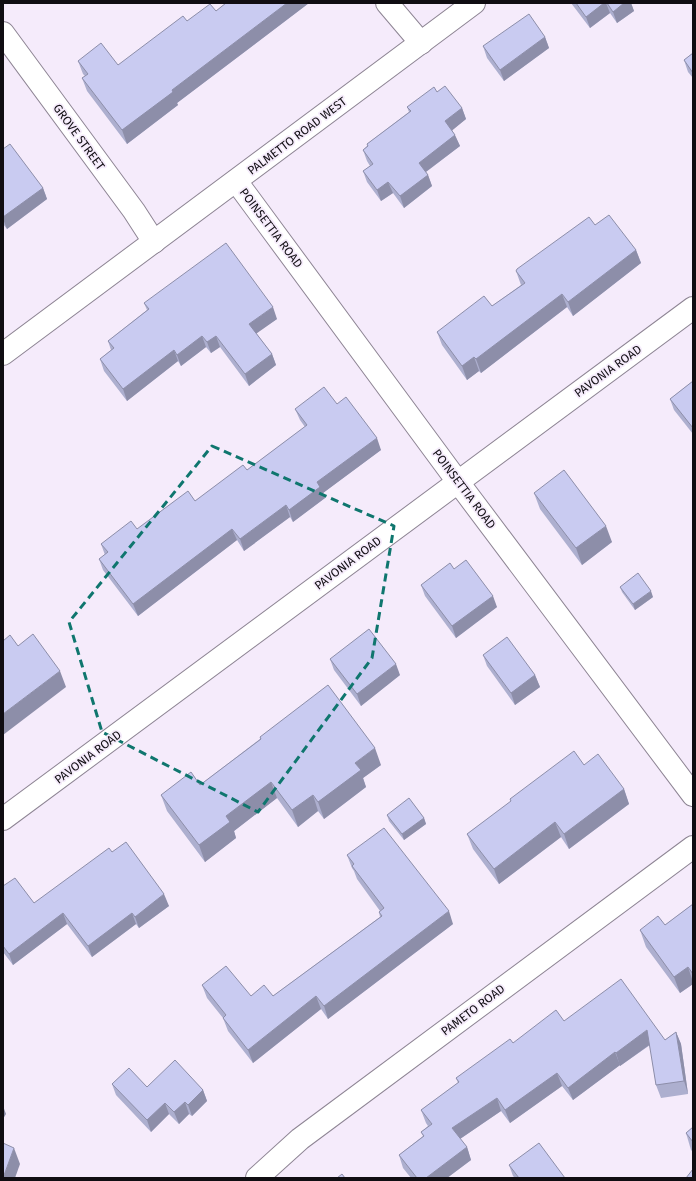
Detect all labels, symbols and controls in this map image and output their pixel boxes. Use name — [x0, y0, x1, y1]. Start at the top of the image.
street label: PALMETTO ROAD WEST — [245, 94, 350, 178]
street label: GROVE STREET — [50, 101, 108, 173]
street label: POINSETTIA ROAD — [237, 185, 306, 271]
street label: PAVONIA ROAD — [572, 342, 645, 400]
street label: POINSETTIA ROAD — [430, 446, 499, 532]
street label: PAVONIA ROAD — [312, 533, 384, 593]
street label: PAVONIA ROAD — [52, 727, 124, 787]
street label: PAMETO ROAD — [438, 981, 508, 1038]

